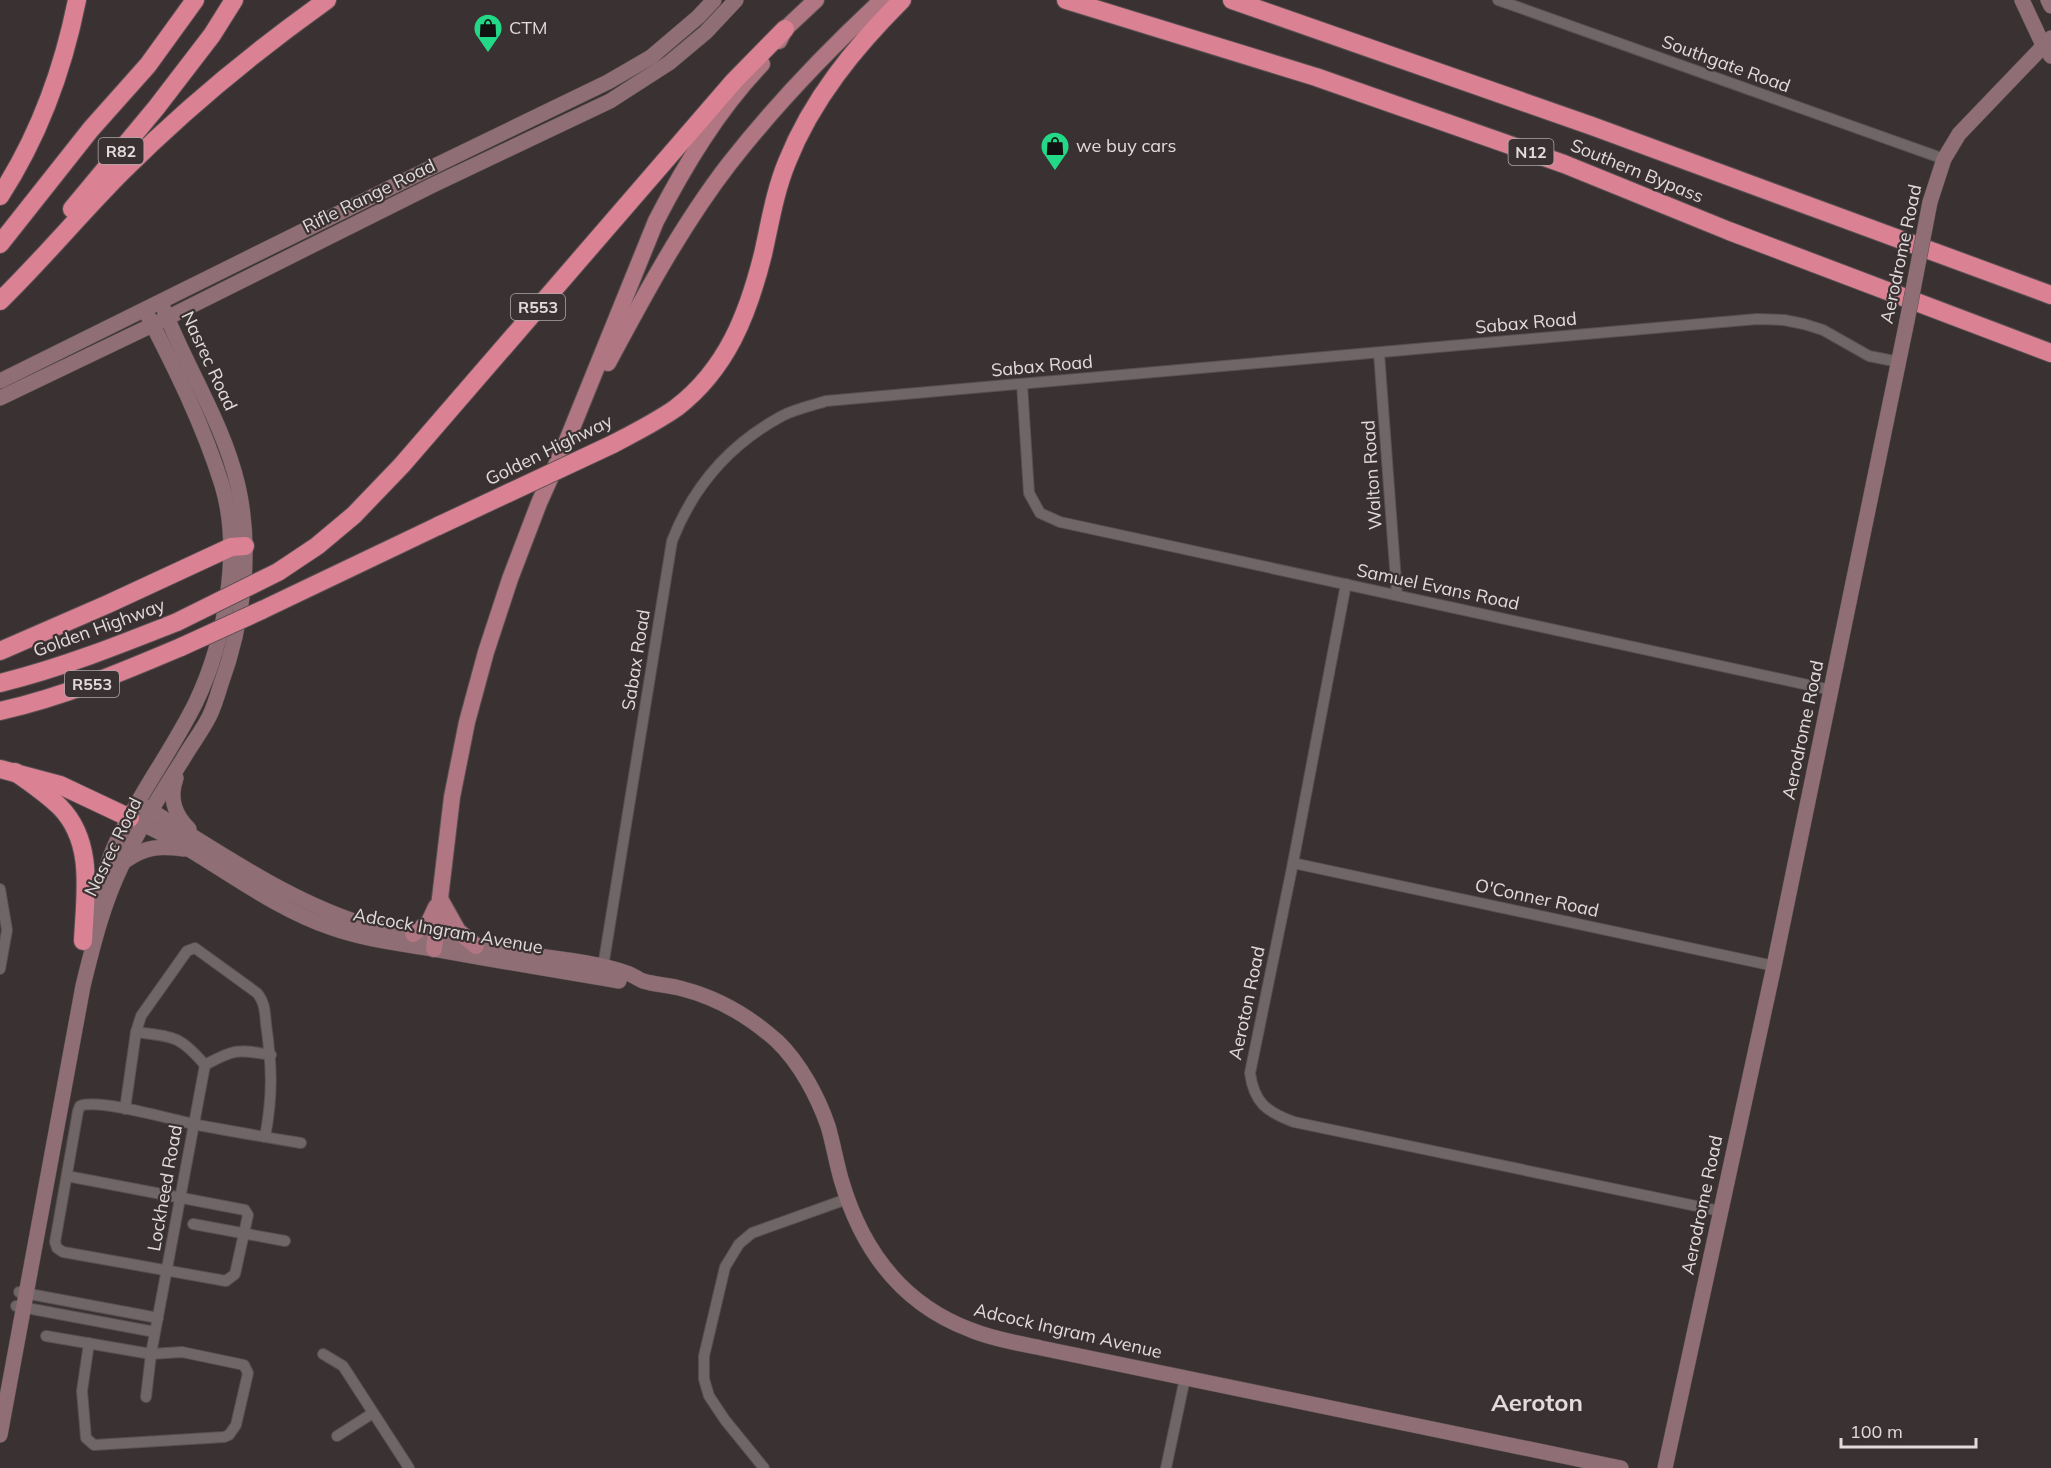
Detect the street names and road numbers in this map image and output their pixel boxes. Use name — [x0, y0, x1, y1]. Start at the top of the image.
street label: Southgate Road — [1659, 30, 1794, 97]
street label: Southern Bypass — [1567, 133, 1707, 208]
road number: R82 — [98, 138, 144, 164]
road number: N12 — [1508, 139, 1553, 165]
street label: Rifle Range Road — [299, 153, 439, 238]
street label: Aerodrome Road — [1875, 182, 1926, 326]
road number: R553 — [511, 294, 565, 320]
street label: Nasrec Road — [176, 307, 243, 414]
street label: Sabax Road — [1474, 307, 1578, 338]
street label: Sabax Road — [990, 350, 1094, 381]
street label: Golden Highway — [481, 409, 617, 490]
street label: Walton Road — [1356, 419, 1387, 531]
street label: Samuel Evans Road — [1355, 558, 1522, 615]
street label: Golden Highway — [30, 593, 168, 662]
street label: Sabax Road — [616, 608, 655, 712]
street label: Aerodrome Road — [1777, 658, 1828, 802]
road number: R553 — [65, 671, 119, 697]
street label: Nasrec Road — [79, 794, 146, 900]
street label: O'Conner Road — [1473, 873, 1601, 922]
street label: Adcock Ingram Avenue — [351, 902, 545, 959]
street label: Aeroton Road — [1223, 944, 1270, 1062]
street label: Lockheed Road — [142, 1123, 187, 1253]
street label: Aerodrome Road — [1676, 1133, 1727, 1277]
street label: Adcock Ingram Avenue — [972, 1298, 1164, 1363]

